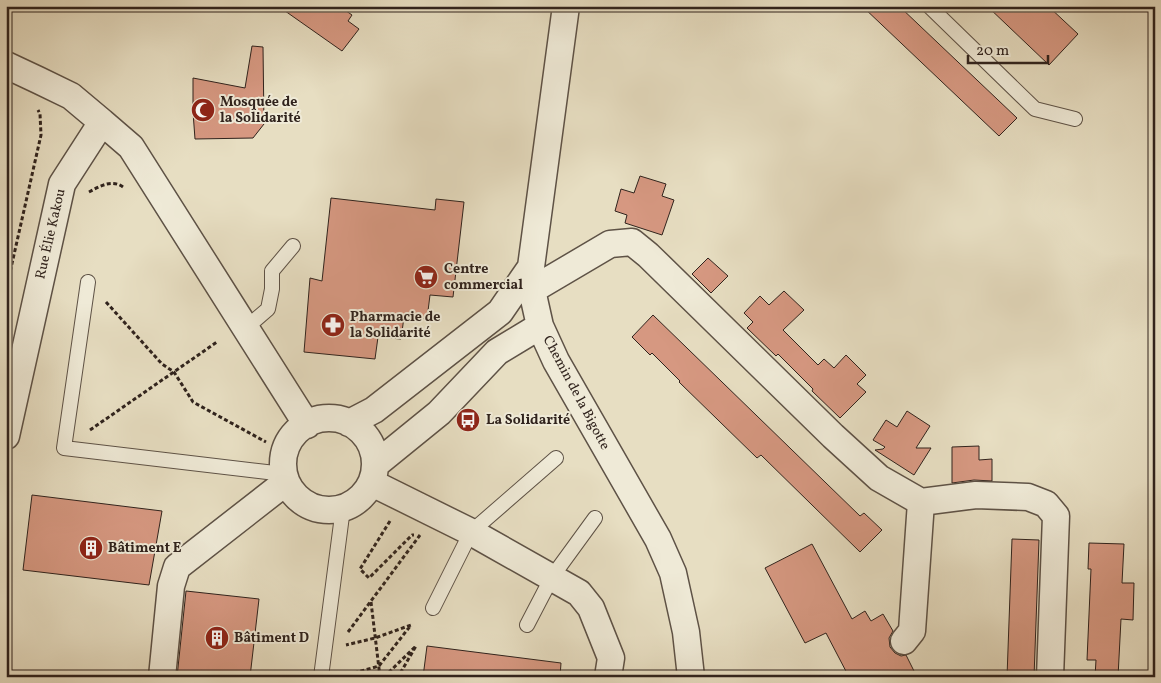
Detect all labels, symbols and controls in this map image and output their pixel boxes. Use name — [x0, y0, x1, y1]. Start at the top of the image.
scale bar — [968, 32, 1048, 64]
text: 20 m — [976, 41, 1009, 62]
place label: Mosquée de la Solidarité — [220, 93, 301, 128]
mosque icon: Mosquée de la Solidarité — [190, 97, 216, 123]
street label: Rue Élie Kakou — [31, 187, 71, 281]
place label: Centre commercial — [444, 260, 523, 295]
supermarket icon: Centre commercial — [413, 264, 439, 290]
place label: Pharmacie de la Solidarité — [350, 308, 440, 343]
pharmacy icon: Pharmacie de la Solidarité — [320, 312, 346, 338]
street label: Chemin de la Bigotte — [538, 333, 614, 454]
bus stop icon: La Solidarité — [455, 407, 481, 433]
place label: La Solidarité — [486, 411, 570, 430]
building icon: Bâtiment E — [78, 535, 104, 561]
place label: Bâtiment E — [108, 539, 182, 558]
building icon: Bâtiment D — [204, 625, 230, 651]
place label: Bâtiment D — [234, 629, 309, 648]

